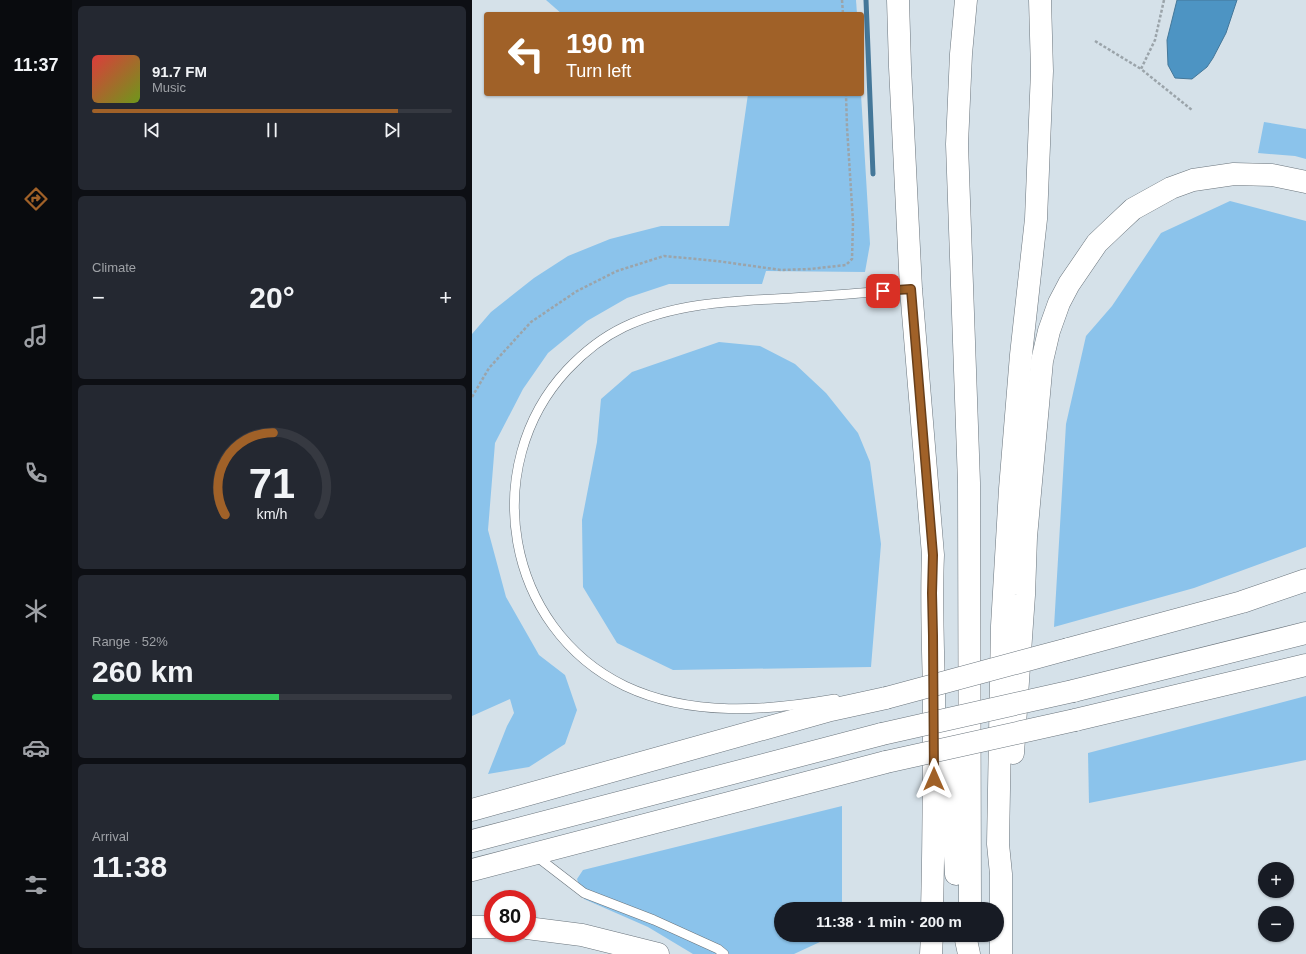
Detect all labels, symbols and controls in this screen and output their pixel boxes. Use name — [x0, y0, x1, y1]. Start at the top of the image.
icon: left — [500, 28, 552, 80]
text: 190 m — [566, 28, 645, 59]
text: 11:37 — [13, 55, 59, 75]
text: Turn left — [566, 61, 631, 81]
text: 91.7 FM — [152, 63, 207, 80]
text: Music — [152, 80, 186, 95]
icon: previous — [141, 119, 163, 141]
icon: pause — [261, 119, 283, 141]
icon: next — [381, 119, 403, 141]
icon: directions — [22, 185, 50, 213]
text: Climate — [92, 260, 136, 275]
pin — [866, 274, 900, 308]
icon: arrive — [872, 280, 894, 302]
text: 20° — [249, 281, 295, 314]
text: − — [92, 285, 105, 310]
text: + — [439, 285, 452, 310]
icon: music — [22, 322, 50, 350]
icon: phone — [22, 459, 50, 487]
text: 71 — [249, 460, 295, 507]
text: km/h — [257, 506, 288, 522]
icon: climate — [22, 597, 50, 625]
text: Range · 52% — [92, 634, 168, 649]
text: 260 km — [92, 655, 194, 688]
icon: car — [22, 734, 50, 762]
position arrow — [913, 758, 955, 800]
text: Arrival — [92, 829, 129, 844]
text: 11:38 — [92, 850, 167, 883]
map controls — [1258, 862, 1294, 942]
button: + — [1258, 862, 1294, 898]
icon: filters — [22, 871, 50, 899]
speed limit sign: 80 — [484, 890, 536, 942]
button: − — [1258, 906, 1294, 942]
text: 11:38 · 1 min · 200 m — [816, 913, 962, 930]

